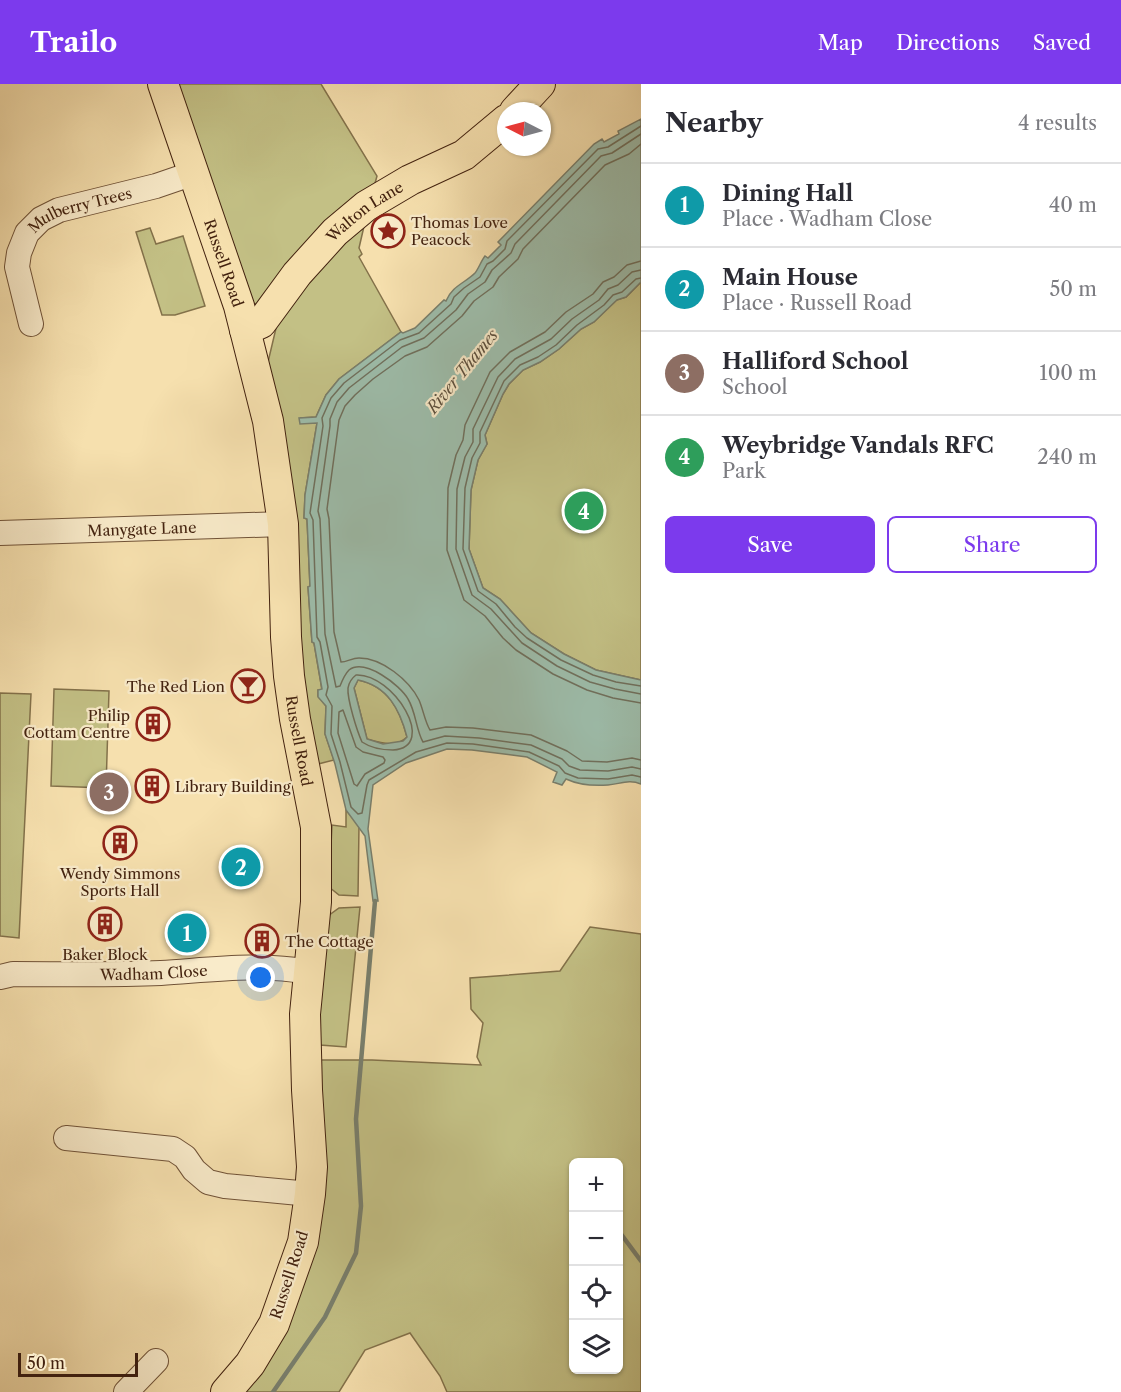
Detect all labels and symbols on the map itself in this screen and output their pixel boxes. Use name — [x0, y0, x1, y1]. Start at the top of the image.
north arrow — [497, 102, 551, 156]
street label: Walton Lane — [321, 177, 406, 246]
street label: Mulberry Trees — [24, 183, 134, 236]
place icon: Thomas Love Peacock — [370, 213, 406, 249]
place label: Thomas Love Peacock — [411, 213, 508, 249]
street label: Russell Road — [200, 216, 248, 309]
water label: River Thames — [421, 325, 502, 419]
pin: 4 — [564, 488, 604, 534]
street label: Manygate Lane — [87, 517, 197, 540]
bar icon: The Red Lion — [230, 668, 266, 704]
place label: The Red Lion — [127, 677, 226, 696]
street label: Russell Road — [282, 694, 317, 788]
place label: Philip Cottam Centre — [24, 706, 130, 742]
building icon: Philip Cottam Centre — [135, 706, 171, 742]
building icon: Library Building — [134, 768, 170, 804]
pin: 3 — [90, 770, 128, 814]
place label: Library Building — [175, 777, 291, 796]
building icon: Wendy Simmons Sports Hall — [102, 825, 138, 861]
pin: 2 — [222, 844, 260, 890]
place label: Wendy Simmons Sports Hall — [59, 864, 180, 900]
building icon: Baker Block — [87, 906, 123, 942]
pin: 1 — [168, 910, 207, 956]
building icon: The Cottage — [244, 923, 280, 959]
place label: The Cottage — [285, 932, 374, 951]
place label: Baker Block — [62, 945, 149, 964]
street label: Wadham Close — [99, 960, 208, 984]
your location — [246, 963, 275, 992]
street label: Russell Road — [266, 1228, 312, 1322]
scale bar — [18, 1350, 138, 1378]

